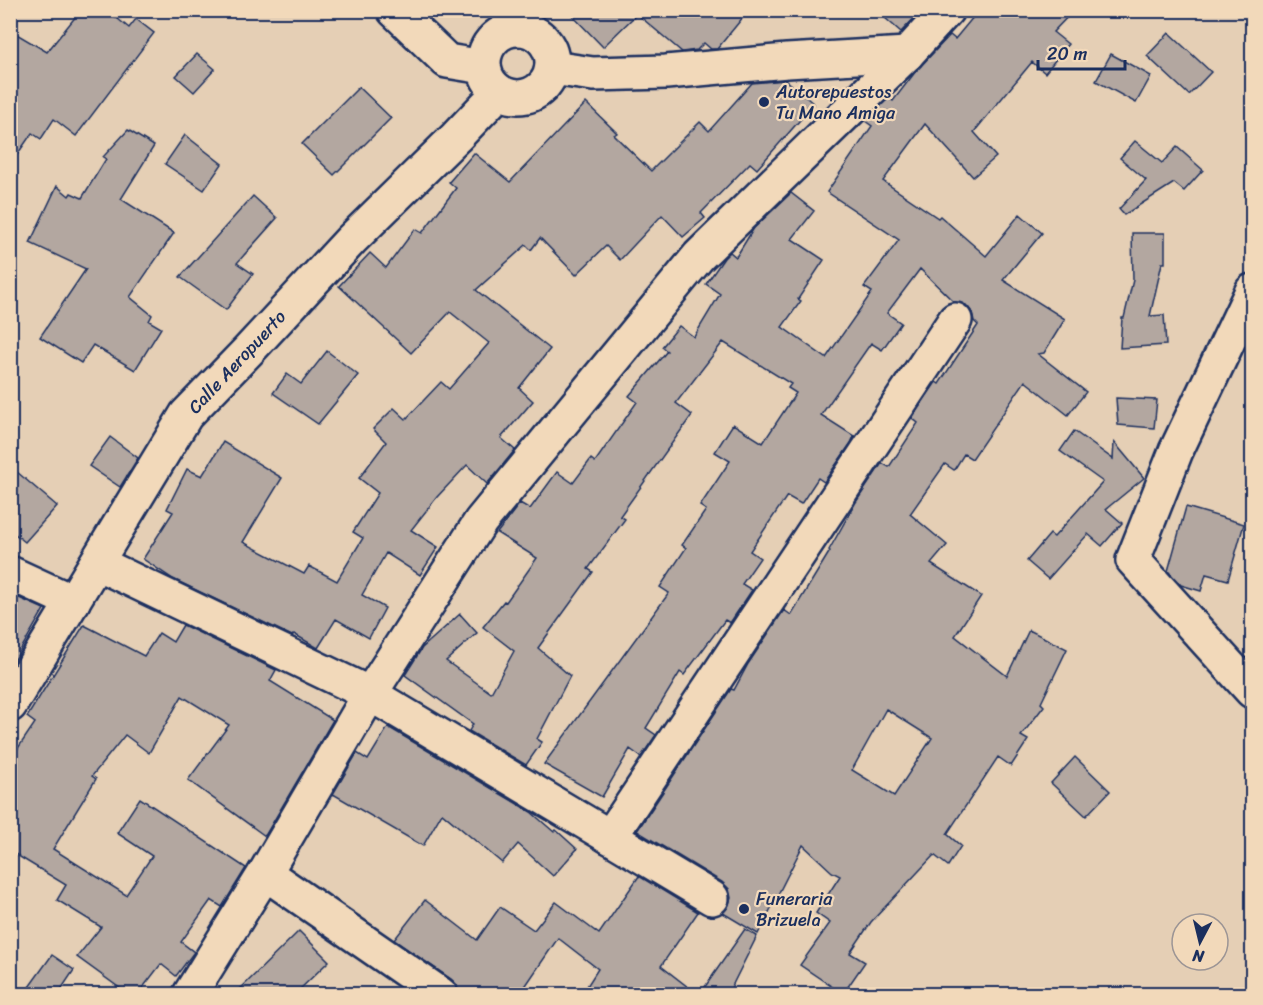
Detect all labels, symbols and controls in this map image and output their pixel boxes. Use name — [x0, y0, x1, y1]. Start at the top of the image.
scale bar — [1038, 33, 1125, 71]
text: 20 m — [1047, 38, 1087, 70]
place label: Autorepuestos Tu Mano Amiga — [775, 76, 896, 129]
marker: Autorepuestos Tu Mano Amiga — [757, 95, 771, 109]
street label: Calle Aeropuerto — [180, 302, 294, 422]
place label: Funeraria Brizuela — [756, 883, 833, 936]
marker: Funeraria Brizuela — [737, 902, 751, 916]
north arrow — [1170, 912, 1230, 972]
text: N — [1190, 941, 1206, 972]

